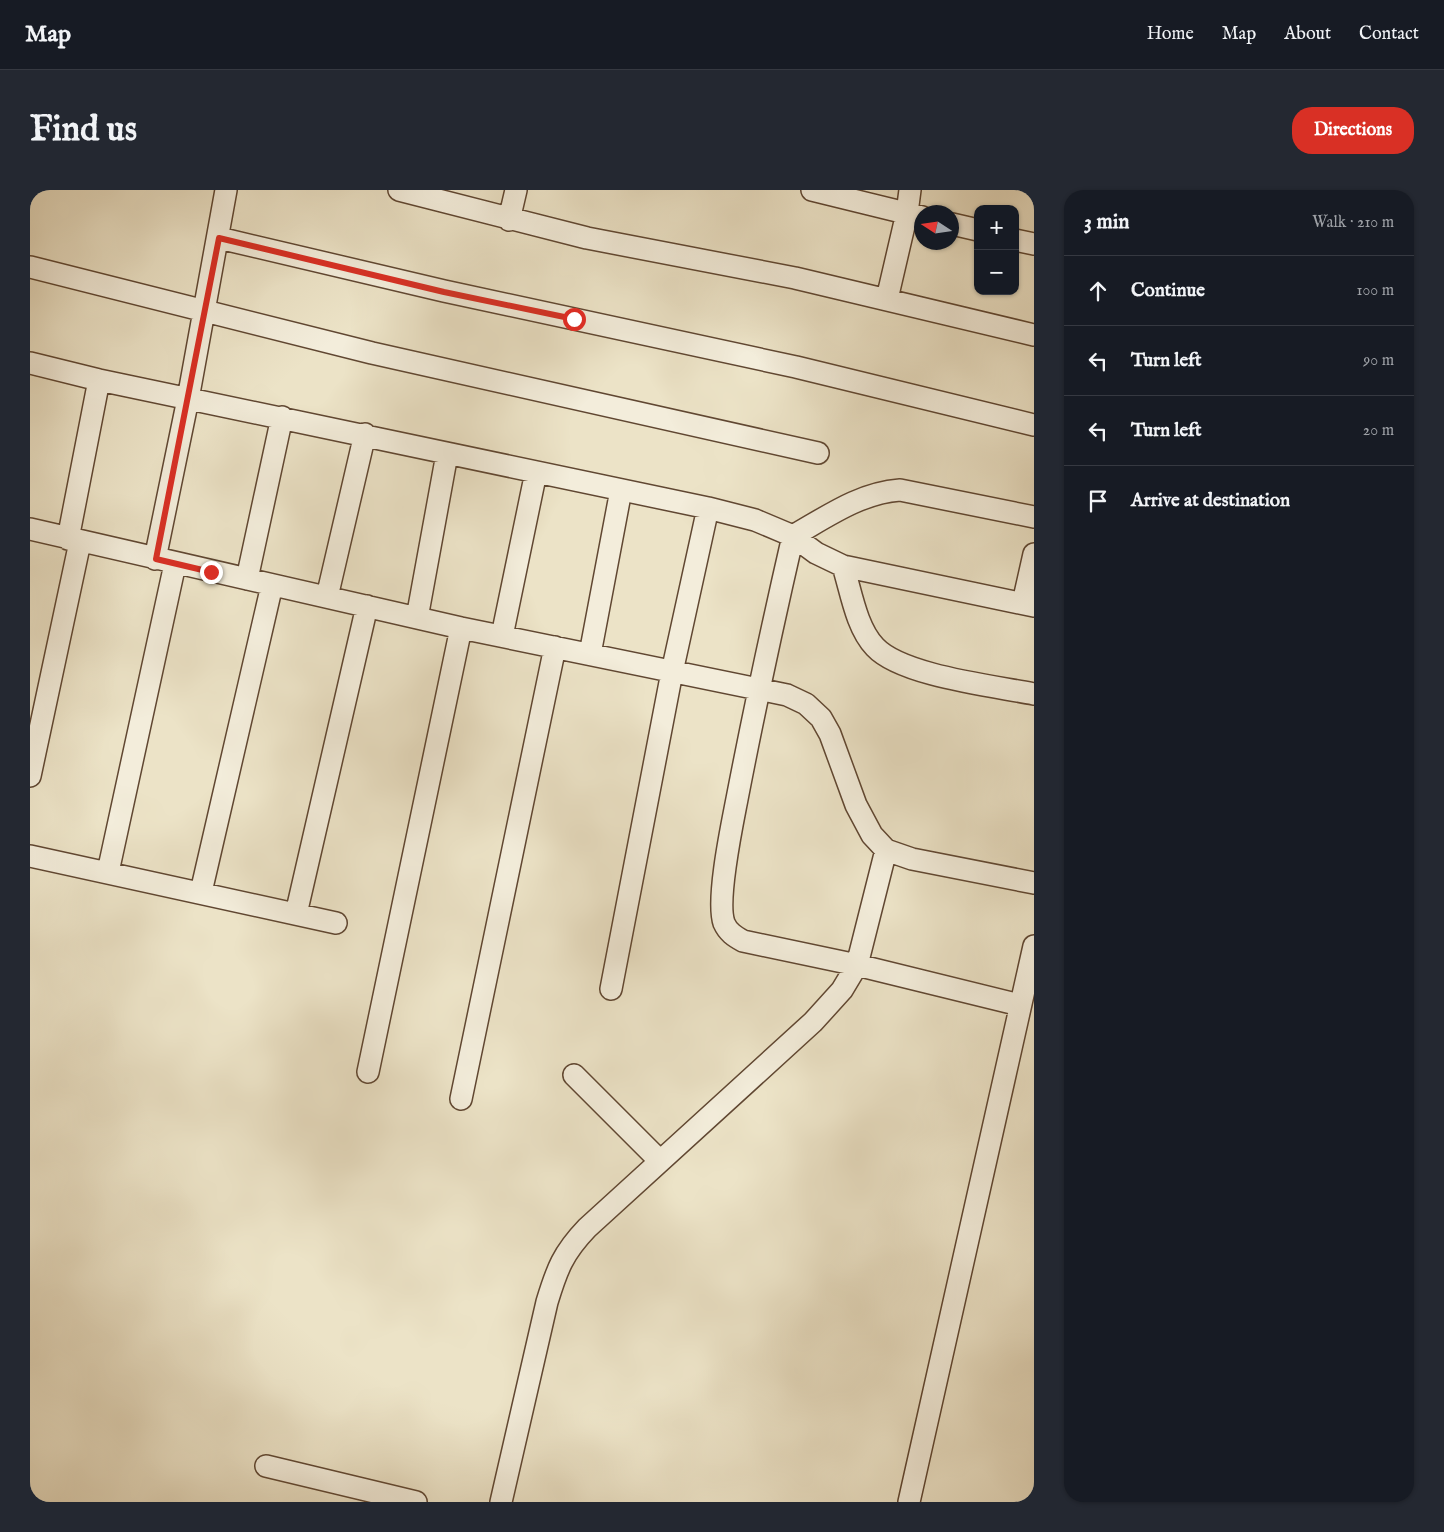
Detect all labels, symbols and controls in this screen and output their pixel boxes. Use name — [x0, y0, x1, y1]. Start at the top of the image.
text: Map — [25, 19, 71, 50]
text: Home — [1147, 23, 1194, 46]
text: Map — [1222, 23, 1256, 46]
text: About — [1284, 23, 1331, 46]
text: Contact — [1359, 23, 1419, 46]
button: Directions — [1292, 107, 1414, 154]
text: Find us — [30, 108, 137, 153]
north arrow — [914, 205, 959, 250]
map controls — [974, 205, 1019, 295]
button: + — [974, 205, 1019, 250]
text: 3 min — [1084, 209, 1129, 236]
text: Walk · 210 m — [1312, 213, 1394, 233]
button: − — [974, 250, 1019, 295]
icon: ahead — [1084, 277, 1112, 305]
text: Continue — [1131, 279, 1205, 303]
text: 100 m — [1357, 281, 1394, 301]
route start — [563, 308, 586, 331]
icon: left — [1084, 347, 1112, 375]
text: Turn left — [1131, 349, 1202, 373]
text: 90 m — [1363, 351, 1394, 371]
icon: left — [1084, 417, 1112, 445]
text: Turn left — [1131, 419, 1202, 443]
text: 20 m — [1363, 421, 1394, 441]
icon: arrive — [1084, 487, 1112, 515]
text: Arrive at destination — [1131, 489, 1290, 513]
route end — [200, 561, 223, 584]

